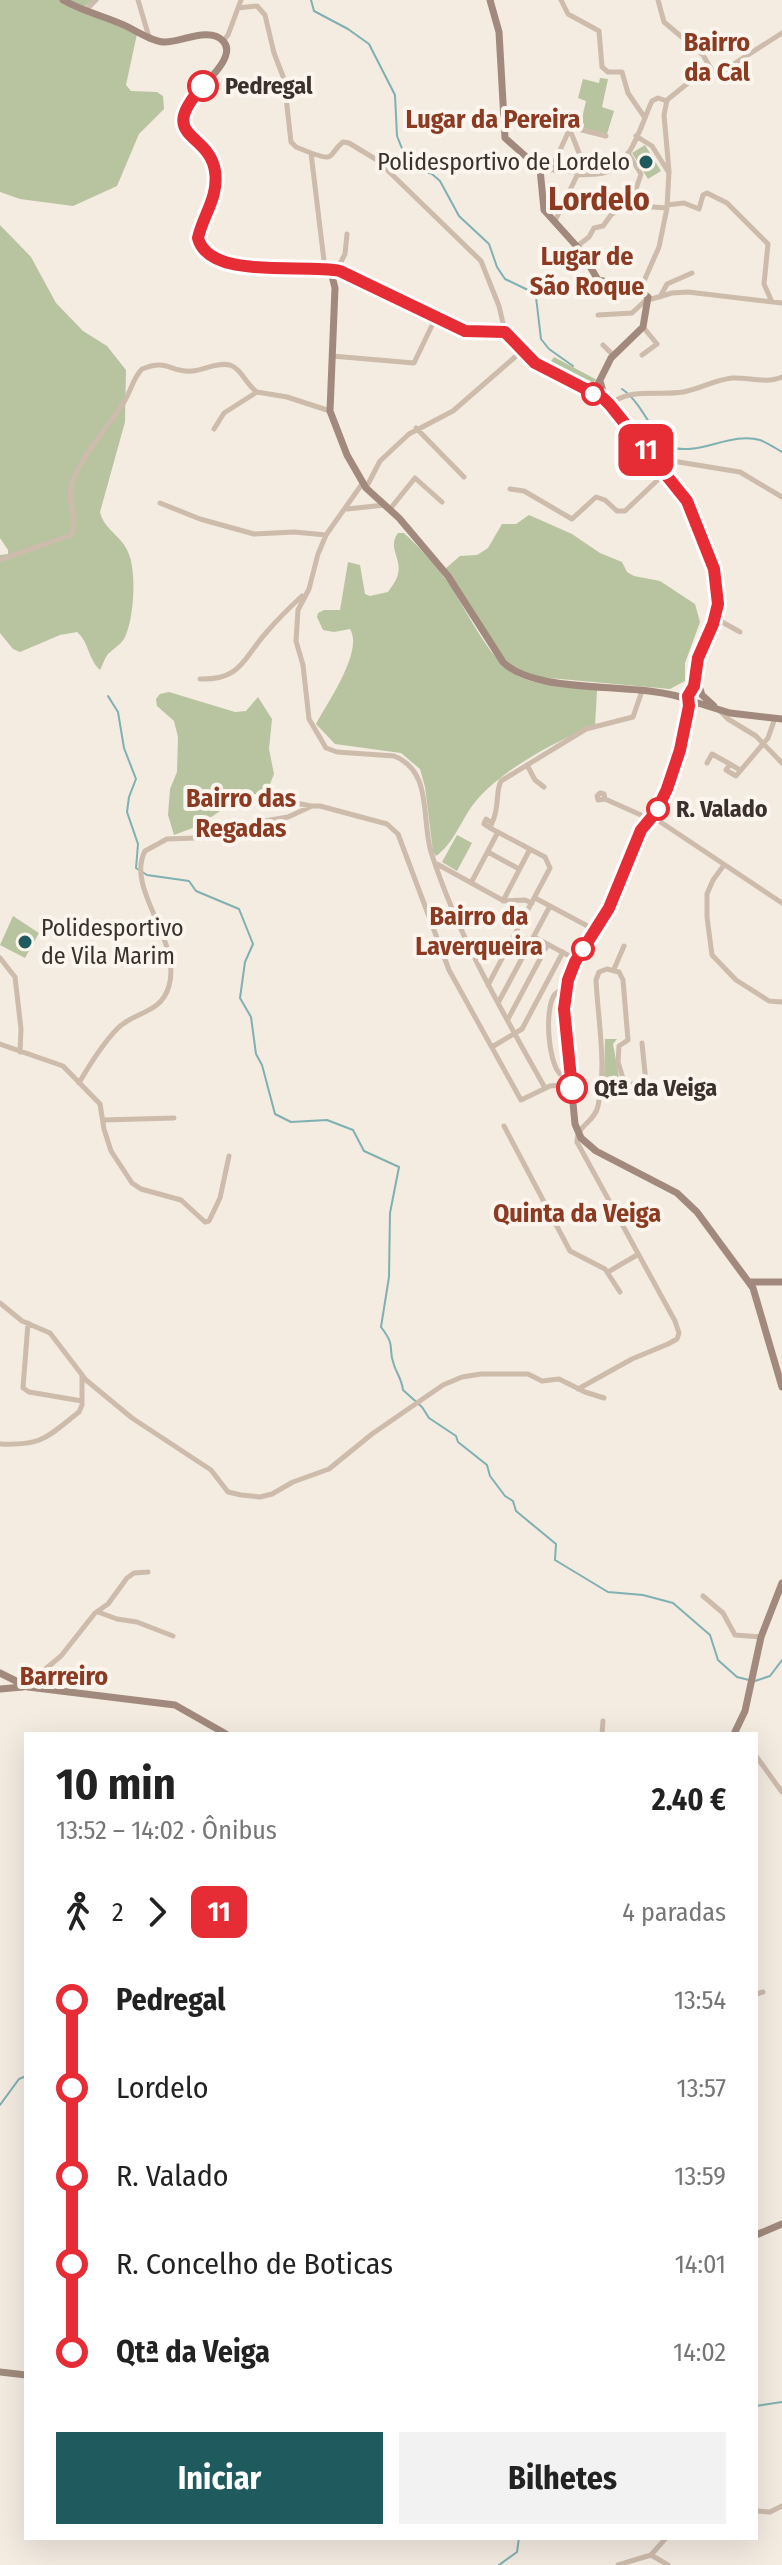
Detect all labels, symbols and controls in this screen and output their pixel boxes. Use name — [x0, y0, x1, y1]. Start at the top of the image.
district label: Bairro da Cal — [684, 27, 751, 88]
marker: Pedregal — [188, 71, 218, 101]
place label: Pedregal — [225, 72, 313, 100]
district label: Lugar da Pereira — [406, 104, 580, 135]
place label: Polidesportivo de Lordelo — [377, 148, 630, 176]
marker: Polidesportivo de Lordelo — [637, 153, 655, 171]
district label: Lordelo — [548, 180, 650, 218]
district label: Lugar de São Roque — [530, 241, 644, 302]
unlabelled marker — [582, 383, 604, 405]
line badge: 11 — [610, 424, 682, 476]
text: 11 — [634, 433, 658, 466]
district label: Bairro das Regadas — [186, 783, 296, 844]
place label: R. Valado — [676, 795, 768, 823]
marker: R. Valado — [647, 798, 669, 820]
district label: Bairro da Laverqueira — [415, 901, 543, 962]
place label: Polidesportivo de Vila Marim — [41, 914, 184, 970]
marker: Polidesportivo de Vila Marim — [16, 933, 34, 951]
unlabelled marker — [572, 938, 594, 960]
marker: Qtª da Veiga — [557, 1073, 587, 1103]
place label: Qtª da Veiga — [594, 1074, 717, 1102]
district label: Quinta da Veiga — [493, 1198, 661, 1229]
district label: Barreiro — [20, 1661, 108, 1692]
text: 10 min — [56, 1758, 176, 1811]
text: 2.40 € — [652, 1782, 726, 1818]
text: 13:52 – 14:02 · Ônibus — [56, 1815, 277, 1846]
icon: walk — [56, 1890, 100, 1934]
icon: forward — [135, 1890, 179, 1934]
text: 11 — [207, 1895, 231, 1928]
text: 2 — [112, 1897, 123, 1928]
text: 4 paradas — [622, 1897, 726, 1928]
text: Pedregal — [116, 1982, 225, 2018]
text: 13:54 — [674, 1985, 726, 2016]
text: Lordelo — [116, 2070, 209, 2106]
text: 13:57 — [677, 2073, 726, 2104]
text: R. Valado — [116, 2158, 229, 2194]
text: 13:59 — [674, 2161, 726, 2192]
text: R. Concelho de Boticas — [116, 2246, 393, 2282]
text: 14:01 — [675, 2249, 726, 2280]
text: Qtª da Veiga — [116, 2334, 270, 2370]
text: 14:02 — [673, 2337, 726, 2368]
button: Iniciar — [56, 2432, 383, 2524]
button: Bilhetes — [399, 2432, 726, 2524]

